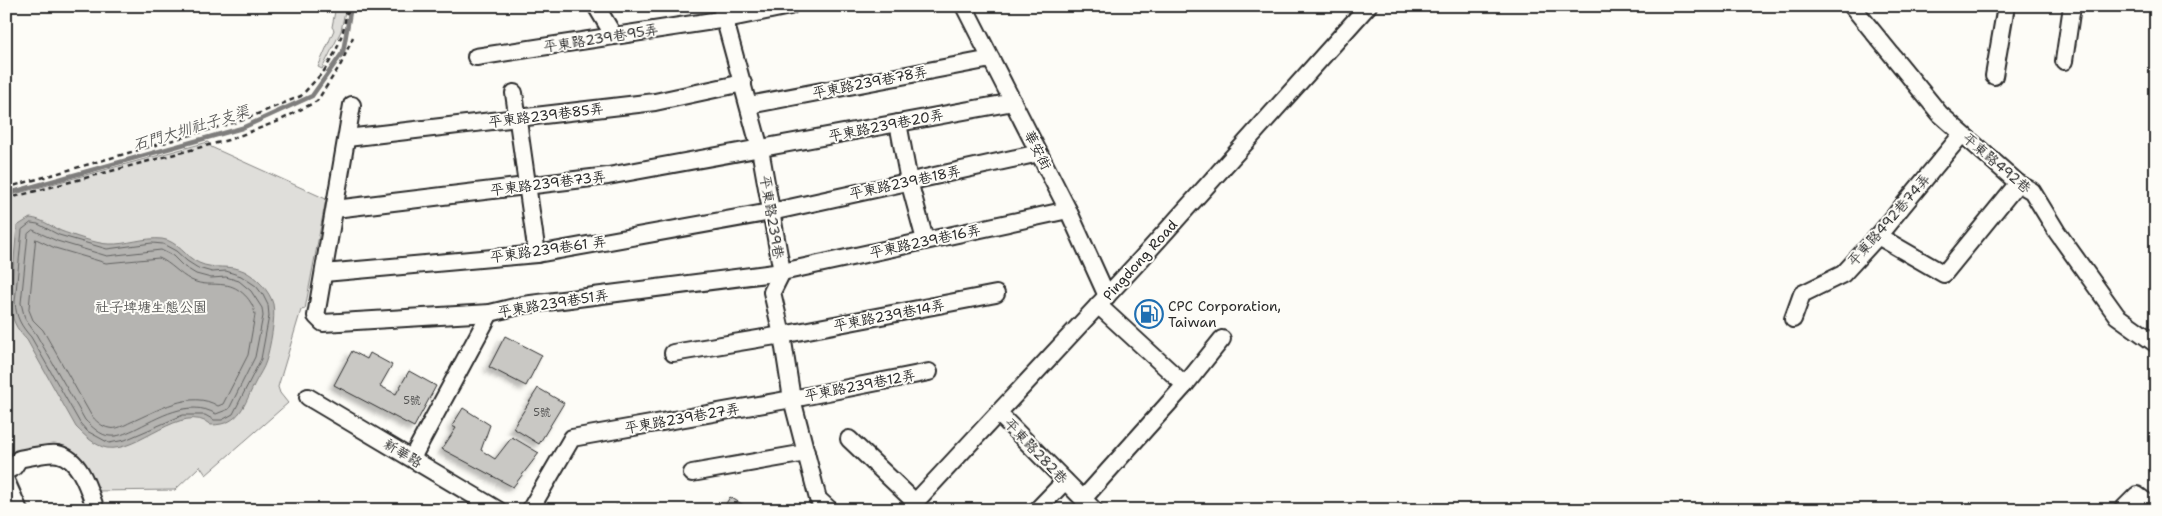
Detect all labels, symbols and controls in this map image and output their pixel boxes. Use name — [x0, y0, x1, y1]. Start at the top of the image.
street label: 平東路239巷95弄 — [542, 20, 660, 56]
street label: 平東路239巷78弄 — [811, 62, 929, 102]
street label: 平東路239巷85弄 — [487, 99, 605, 131]
water label: 石門大圳社子支渠 — [131, 100, 253, 155]
street label: 平東路239巷20弄 — [827, 105, 945, 145]
street label: 華安街 — [1020, 127, 1056, 173]
street label: 平東路492巷 — [1959, 129, 2036, 198]
street label: 平東路239巷18弄 — [848, 161, 962, 203]
street label: 平東路239巷73弄 — [489, 167, 607, 199]
street label: 平東路492巷74弄 — [1844, 170, 1934, 270]
street label: 平東路239巷 — [756, 174, 788, 261]
street label: Pingdong Road — [1099, 216, 1181, 304]
street label: 平東路239巷16弄 — [868, 220, 982, 262]
street label: 平東路239巷61 弄 — [489, 232, 607, 266]
street label: 平東路239巷51弄 — [496, 285, 610, 321]
street label: 平東路239巷14弄 — [832, 295, 946, 335]
place label: CPC Corporation, Taiwan — [1168, 297, 1281, 331]
park label: 社子埤塘生態公園 — [95, 298, 207, 316]
fuel station icon: CPC Corporation, Taiwan — [1134, 299, 1164, 329]
street label: 平東路239巷12弄 — [803, 365, 917, 405]
house number: 5號 — [403, 393, 421, 408]
street label: 平東路239巷27弄 — [623, 399, 741, 437]
house number: 5號 — [533, 405, 551, 420]
street label: 平東路282巷 — [1000, 414, 1072, 488]
street label: 新華路 — [380, 434, 426, 472]

